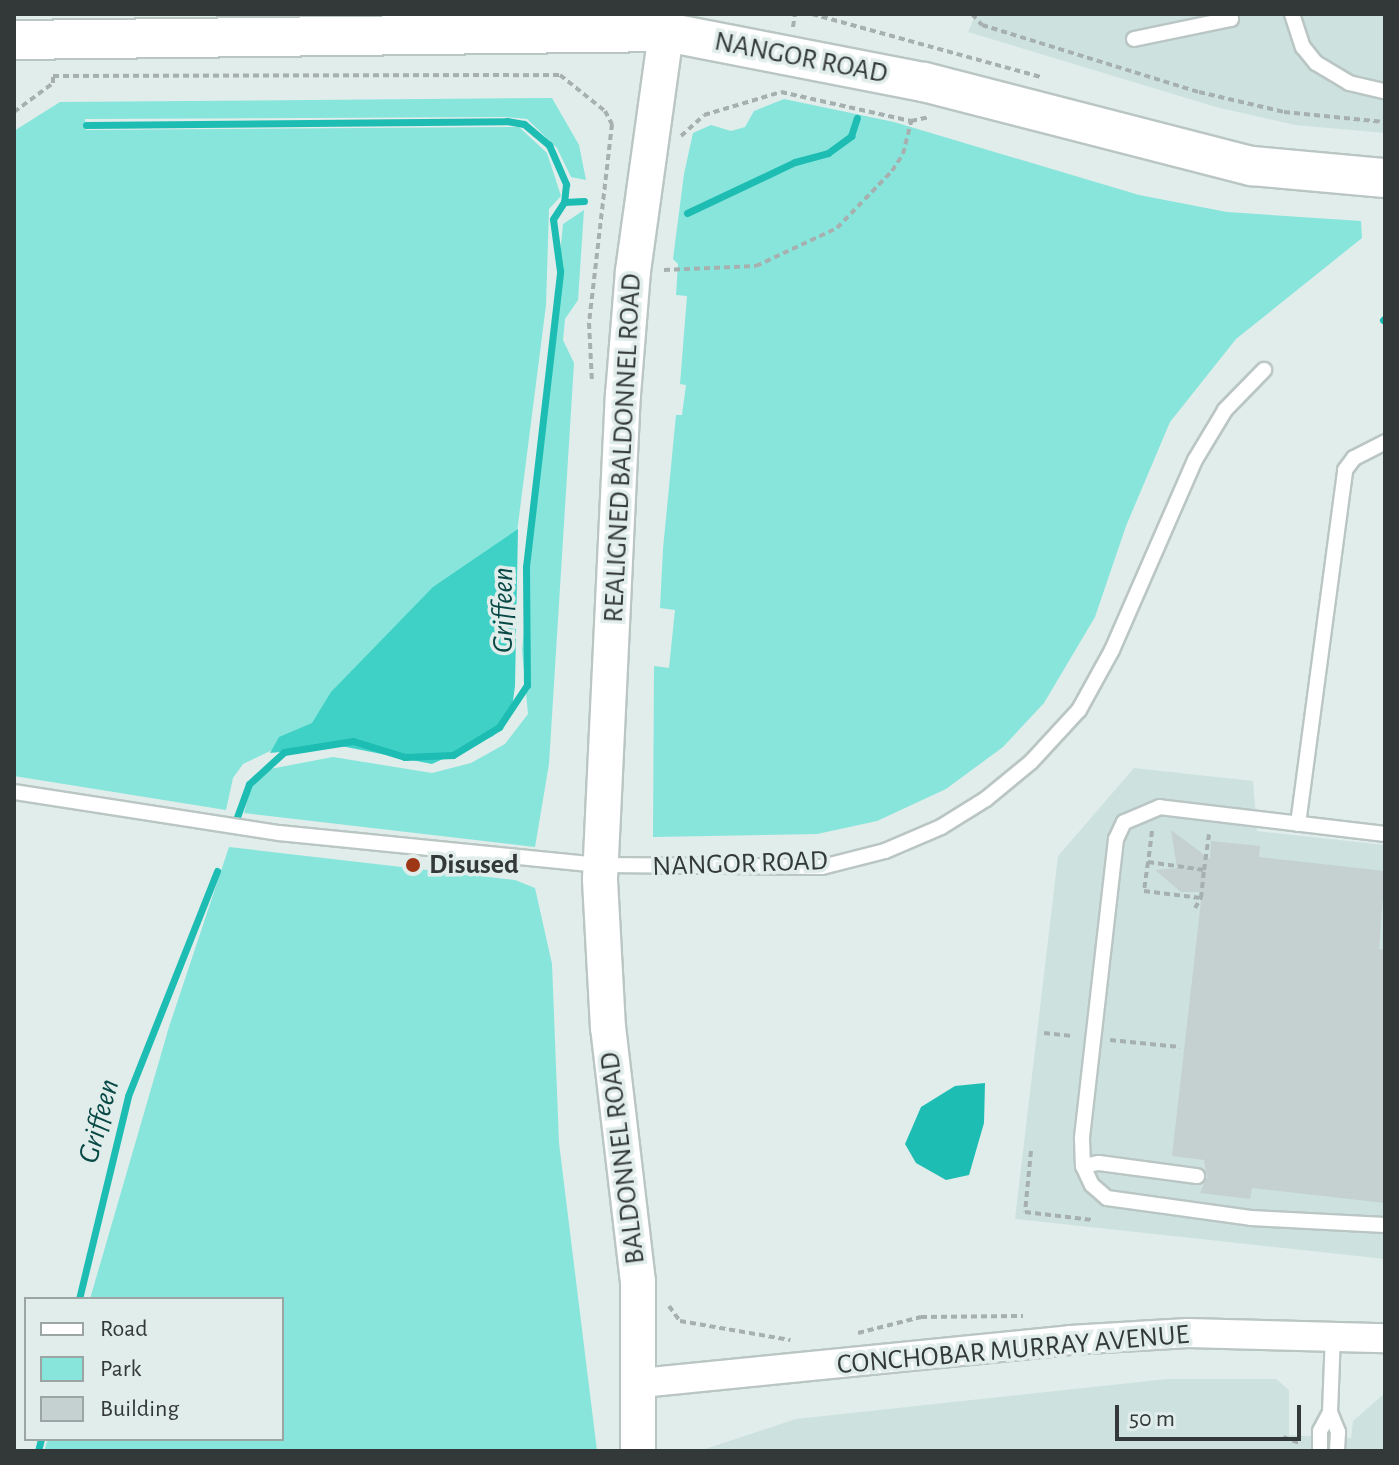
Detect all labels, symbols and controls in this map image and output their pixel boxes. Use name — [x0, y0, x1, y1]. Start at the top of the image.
street label: NANGOR ROAD — [712, 25, 890, 91]
street label: REALIGNED BALDONNEL ROAD — [597, 273, 649, 623]
water label: Griffeen — [485, 567, 521, 653]
street label: NANGOR ROAD — [652, 844, 828, 884]
place label: Disused — [429, 848, 519, 882]
marker: Disused — [404, 856, 422, 874]
street label: BALDONNEL ROAD — [593, 1050, 653, 1266]
water label: Griffeen — [71, 1075, 127, 1167]
legend — [24, 1297, 284, 1441]
text: Road — [100, 1317, 148, 1341]
street label: CONCHOBAR MURRAY AVENUE — [836, 1318, 1190, 1382]
text: Park — [100, 1357, 141, 1381]
scale bar — [1119, 1389, 1305, 1439]
text: Building — [100, 1397, 179, 1421]
text: 50 m — [1129, 1407, 1175, 1431]

